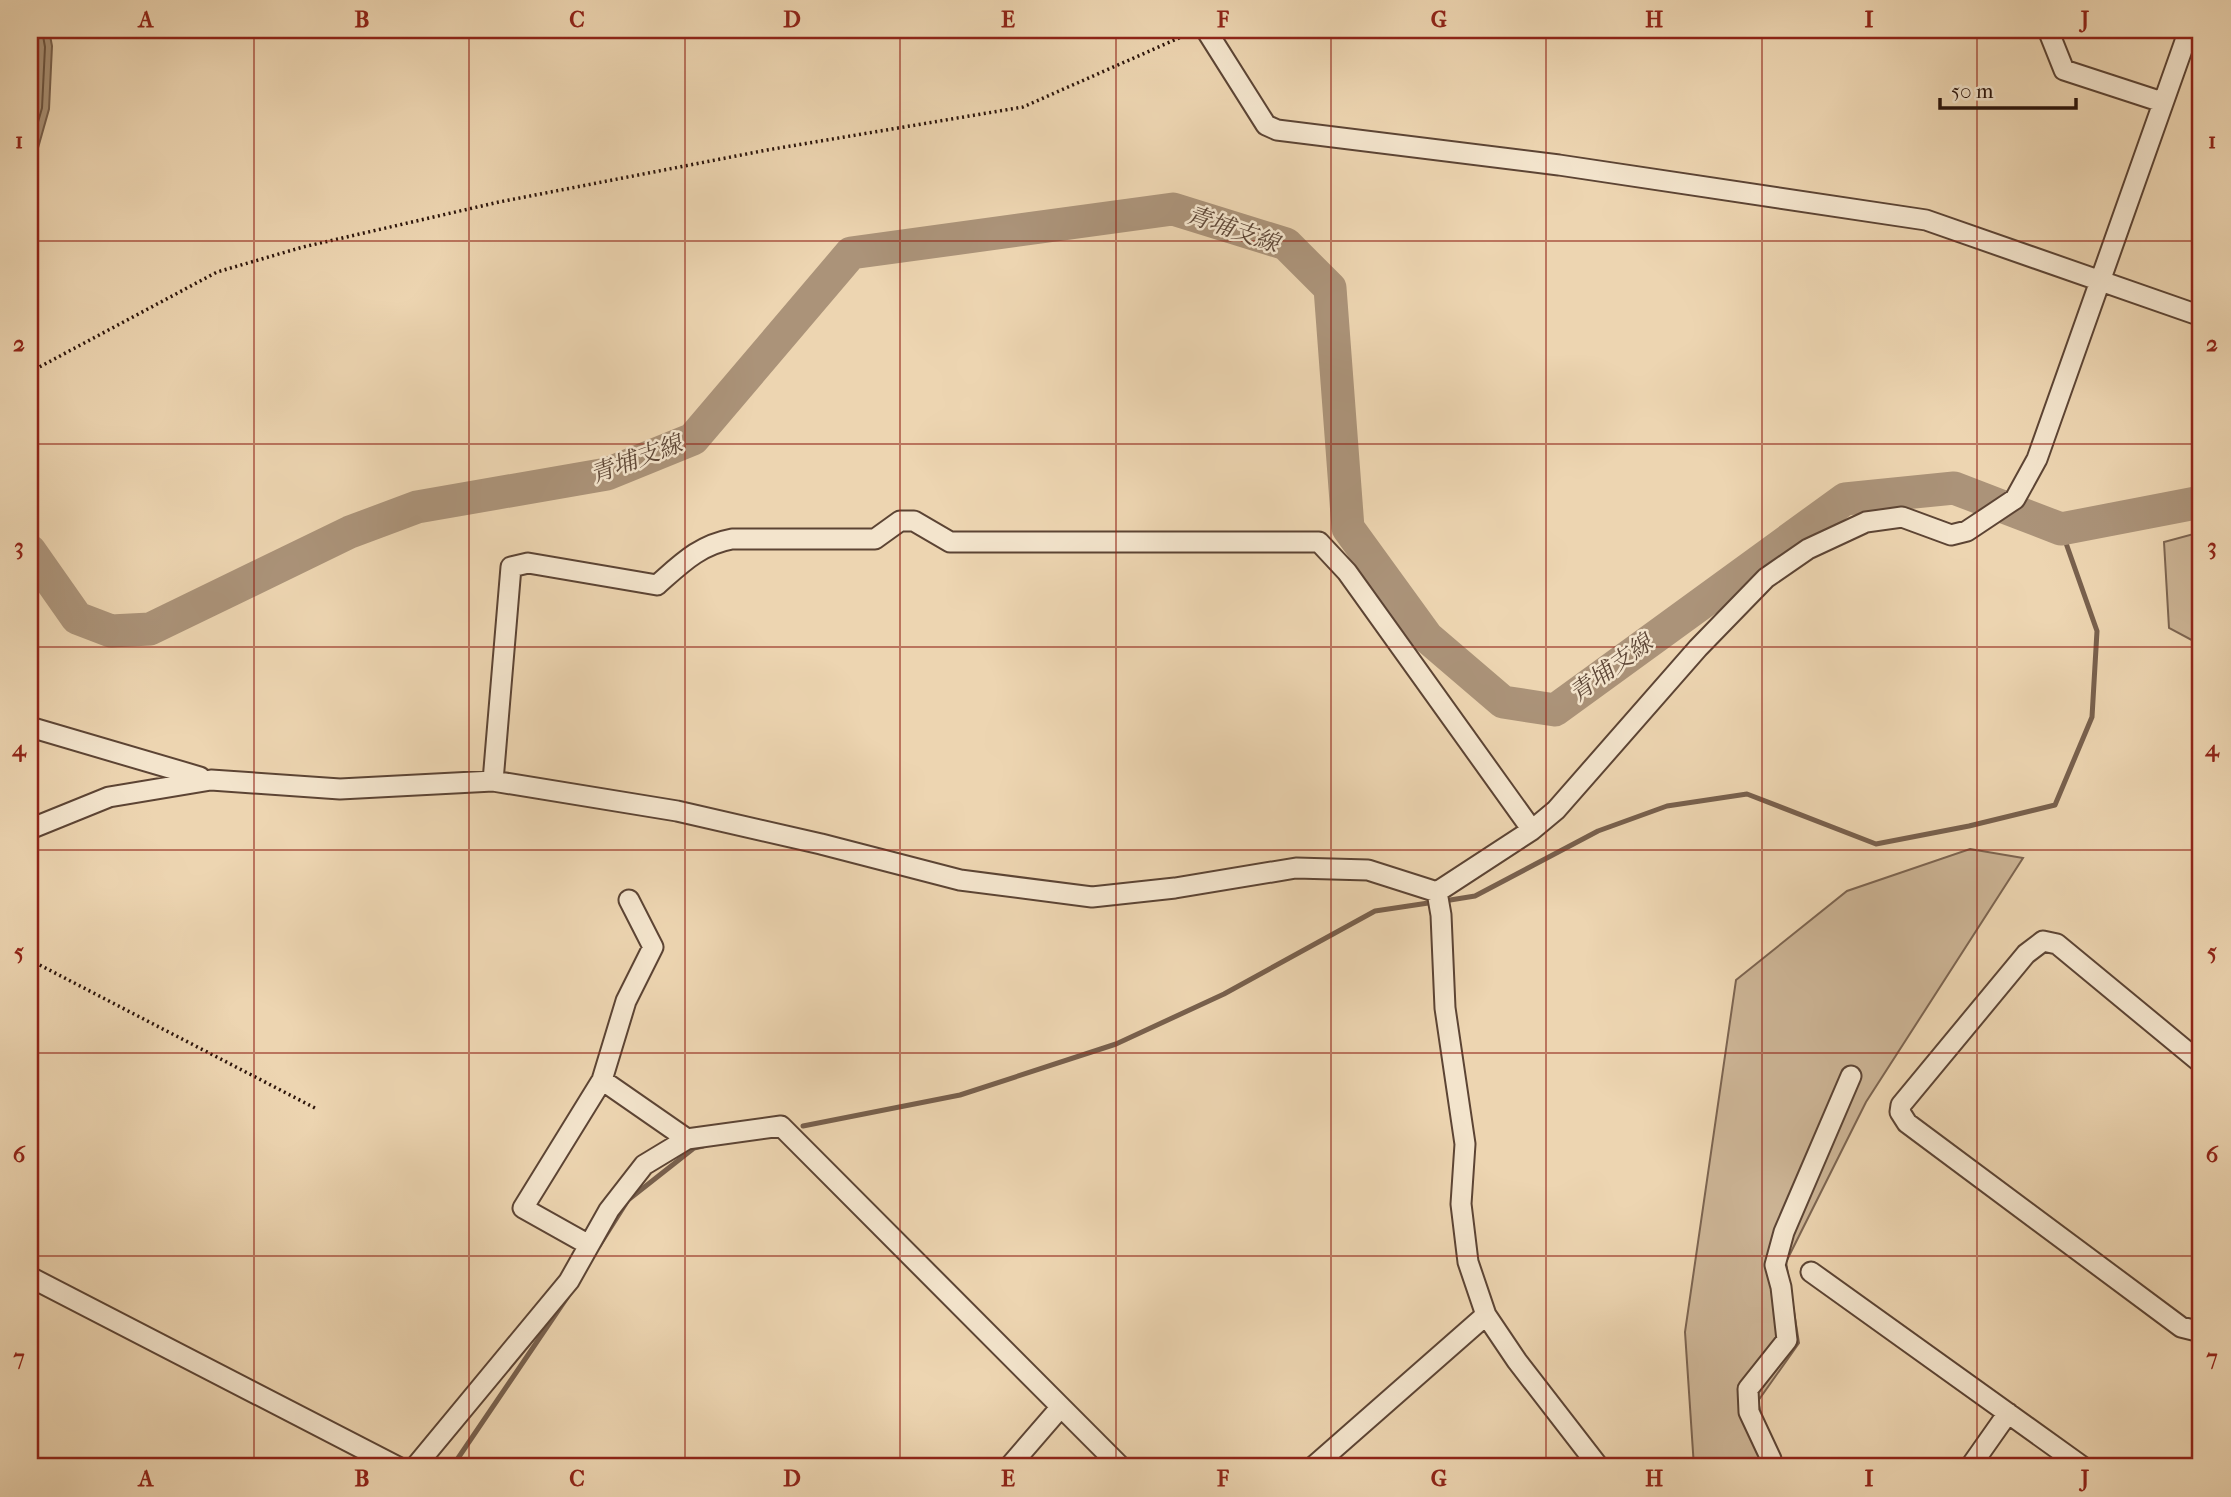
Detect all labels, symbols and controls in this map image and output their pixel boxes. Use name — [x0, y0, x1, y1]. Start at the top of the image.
text: A — [137, 6, 155, 33]
text: B — [355, 6, 370, 33]
text: C — [569, 6, 585, 33]
text: D — [783, 6, 801, 33]
text: E — [1001, 6, 1015, 33]
text: F — [1216, 6, 1230, 33]
text: G — [1431, 6, 1447, 33]
text: H — [1645, 6, 1663, 33]
text: I — [1865, 6, 1874, 33]
text: J — [2079, 6, 2090, 33]
scale bar — [1940, 66, 2077, 110]
text: 50 m — [1951, 79, 1994, 103]
text: 1 — [15, 127, 23, 154]
text: 1 — [2208, 127, 2216, 154]
water label: 青埔支線 — [1183, 200, 1286, 259]
text: 2 — [13, 330, 25, 357]
text: 2 — [2206, 330, 2218, 357]
water label: 青埔支線 — [586, 428, 689, 489]
text: 3 — [14, 533, 24, 560]
text: 3 — [2207, 533, 2217, 560]
water label: 青埔支線 — [1564, 627, 1660, 708]
text: 4 — [11, 735, 27, 762]
text: 4 — [2204, 735, 2220, 762]
text: 5 — [14, 938, 24, 965]
text: 5 — [2207, 938, 2217, 965]
text: 6 — [13, 1141, 26, 1168]
text: 6 — [2206, 1141, 2219, 1168]
text: 7 — [12, 1344, 25, 1371]
text: 7 — [2205, 1344, 2218, 1371]
text: A — [137, 1465, 155, 1492]
text: B — [355, 1465, 370, 1492]
text: C — [569, 1465, 585, 1492]
text: D — [783, 1465, 801, 1492]
text: E — [1001, 1465, 1015, 1492]
text: F — [1216, 1465, 1230, 1492]
text: G — [1431, 1465, 1447, 1492]
text: H — [1645, 1465, 1663, 1492]
text: I — [1865, 1465, 1874, 1492]
text: J — [2079, 1465, 2090, 1492]

